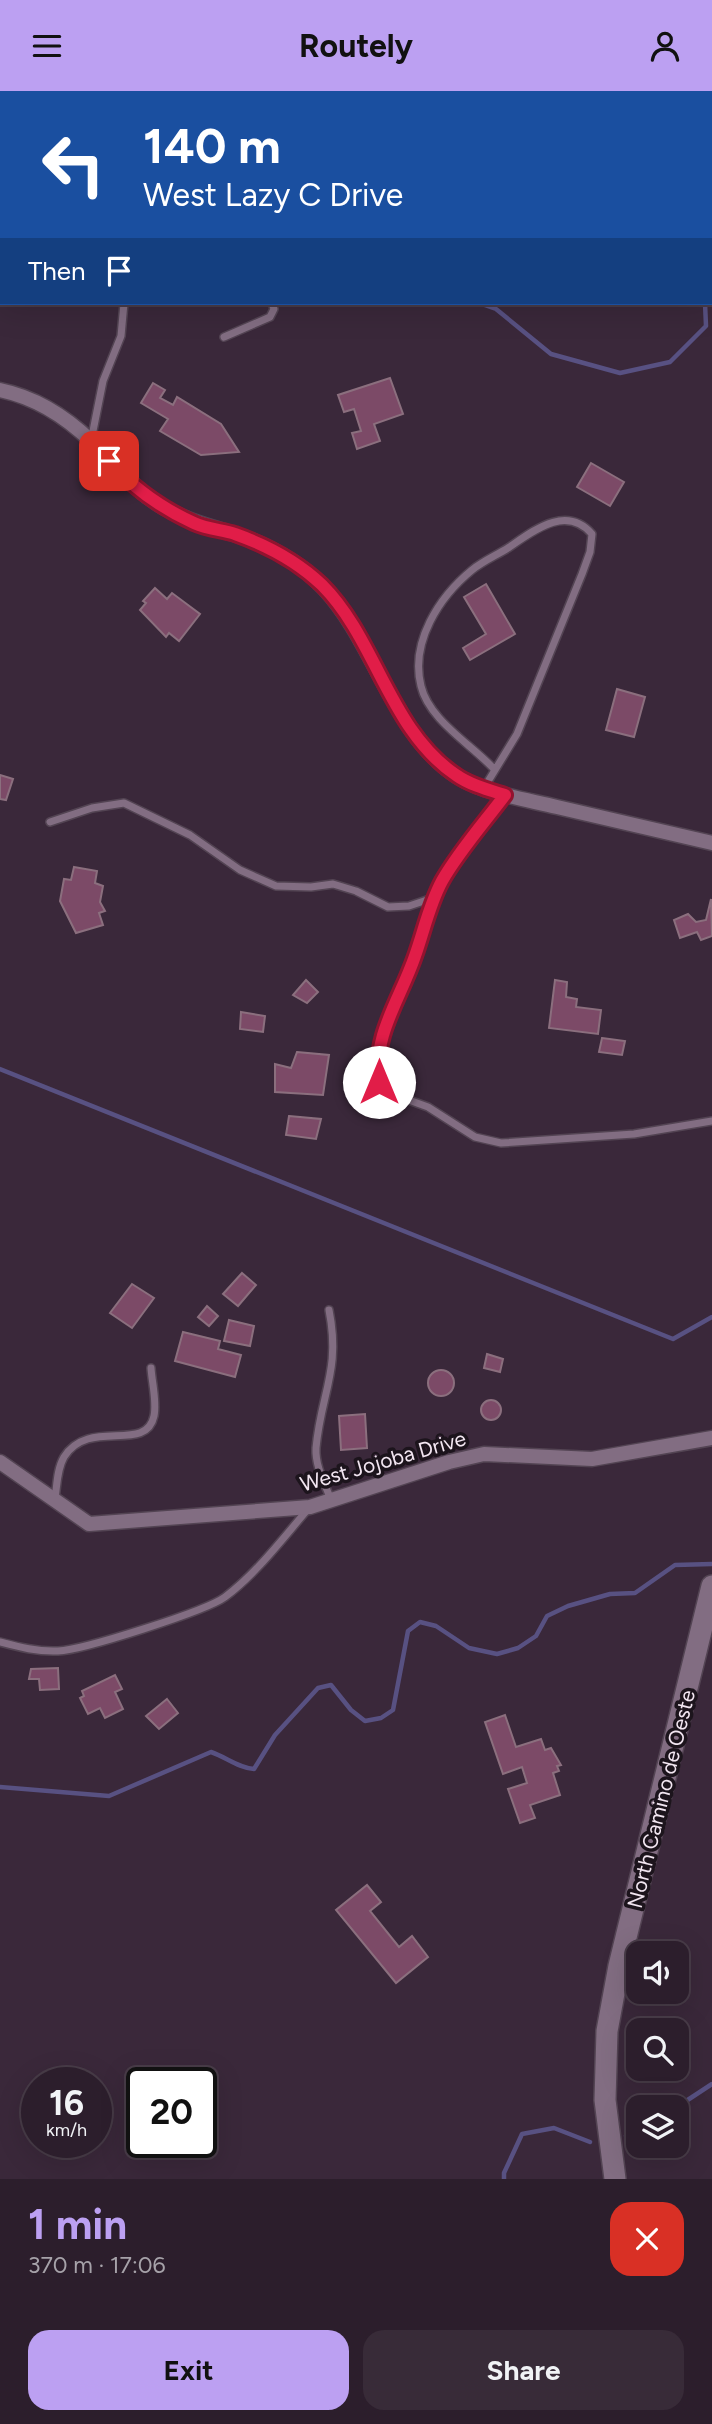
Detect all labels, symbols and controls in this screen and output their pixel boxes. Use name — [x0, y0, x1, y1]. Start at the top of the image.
icon: menu — [28, 27, 66, 65]
text: Routely — [299, 27, 413, 65]
icon: person — [646, 27, 684, 65]
text: 140 m — [143, 116, 281, 175]
icon: left — [28, 119, 119, 210]
text: West Lazy C Drive — [143, 176, 403, 214]
icon: arrive — [100, 252, 138, 290]
text: Then — [28, 255, 86, 287]
pin — [79, 431, 139, 491]
icon: arrive — [90, 442, 128, 480]
position arrow — [342, 1045, 416, 1119]
street label: West Jojoba Drive — [297, 1425, 469, 1497]
street label: North Camino de Oeste — [622, 1687, 700, 1911]
map controls — [626, 1941, 689, 2158]
button: sound — [626, 1941, 689, 2004]
button: search — [626, 2018, 689, 2081]
speed limit sign: 20 — [126, 2067, 217, 2158]
text: 16 — [49, 2082, 84, 2124]
button: layers — [626, 2095, 689, 2158]
text: km/h — [46, 2119, 87, 2141]
text: 1 min — [28, 2199, 127, 2250]
button: close — [610, 2202, 684, 2276]
text: 370 m · 17:06 — [28, 2251, 166, 2279]
button: Exit — [28, 2330, 349, 2410]
button: Share — [363, 2330, 684, 2410]

